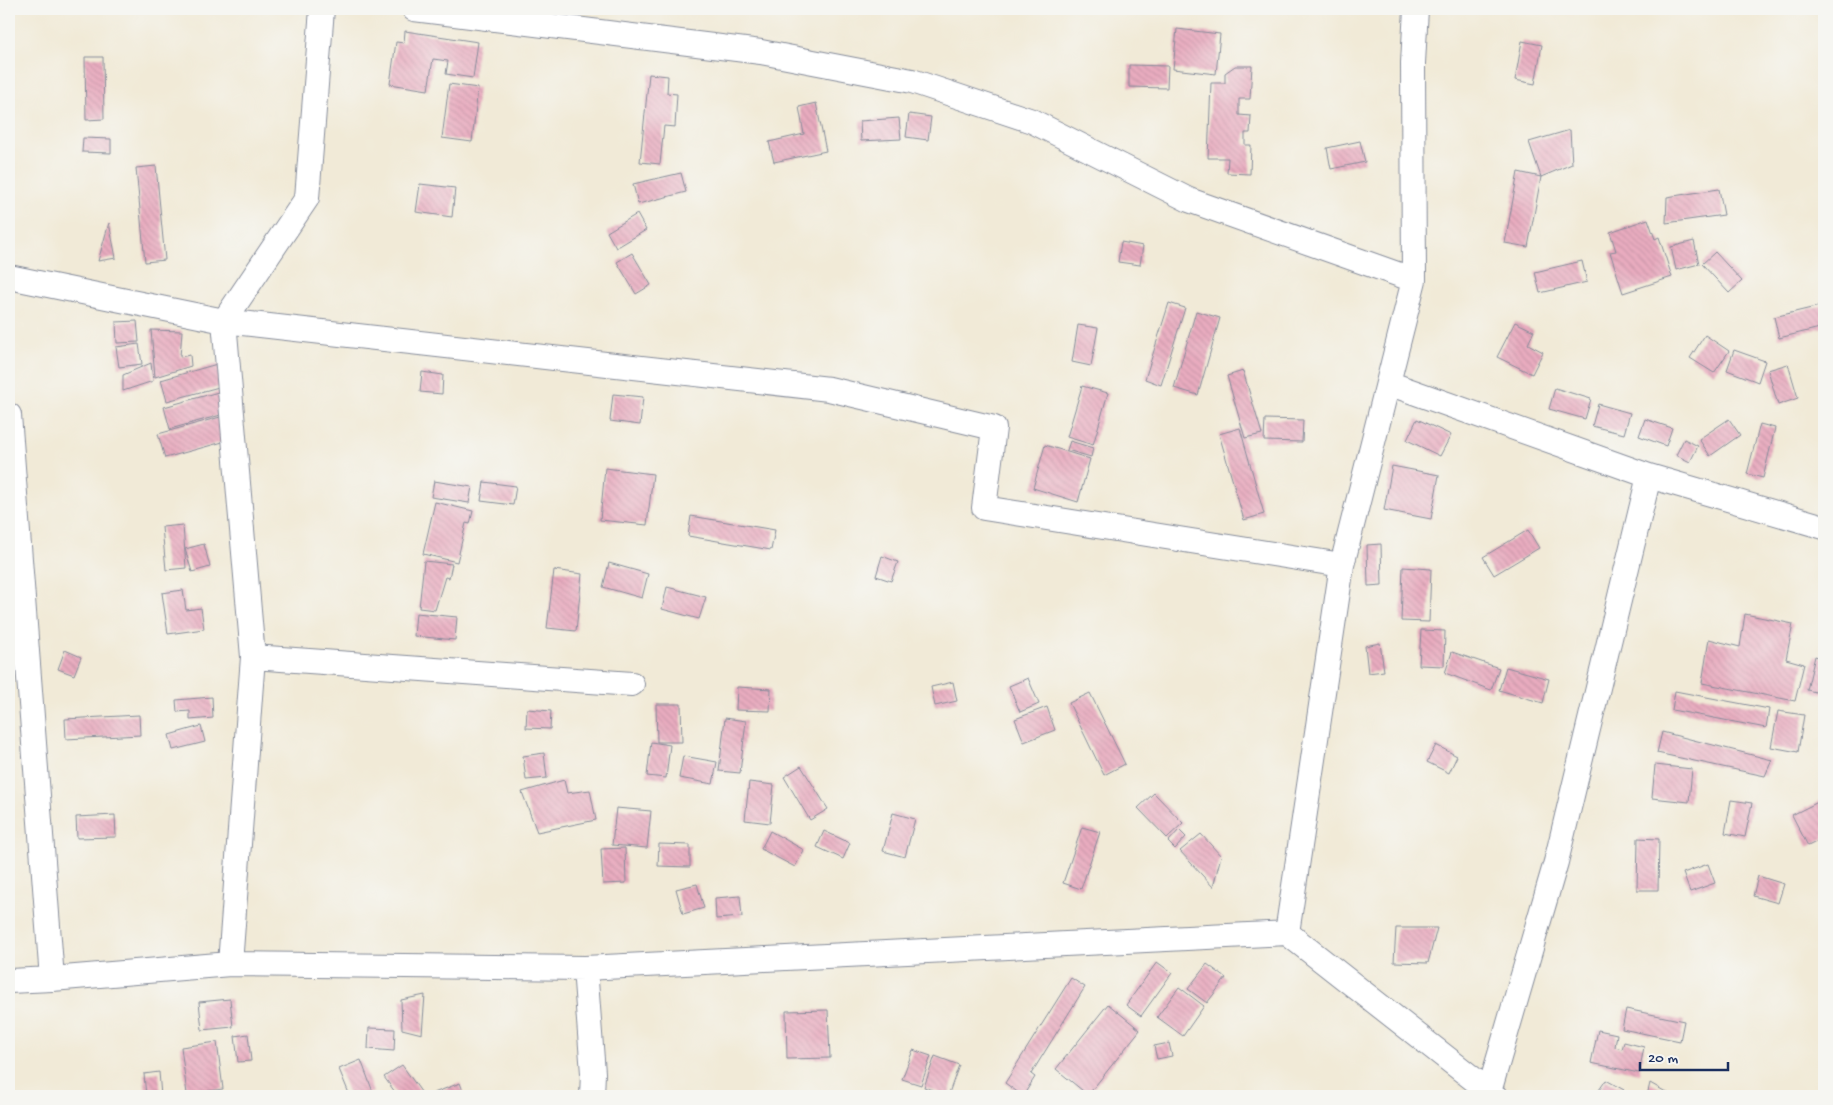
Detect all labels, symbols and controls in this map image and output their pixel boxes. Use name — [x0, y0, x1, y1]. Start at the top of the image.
scale bar — [1640, 1040, 1728, 1072]
text: 20 m — [1648, 1050, 1678, 1068]

